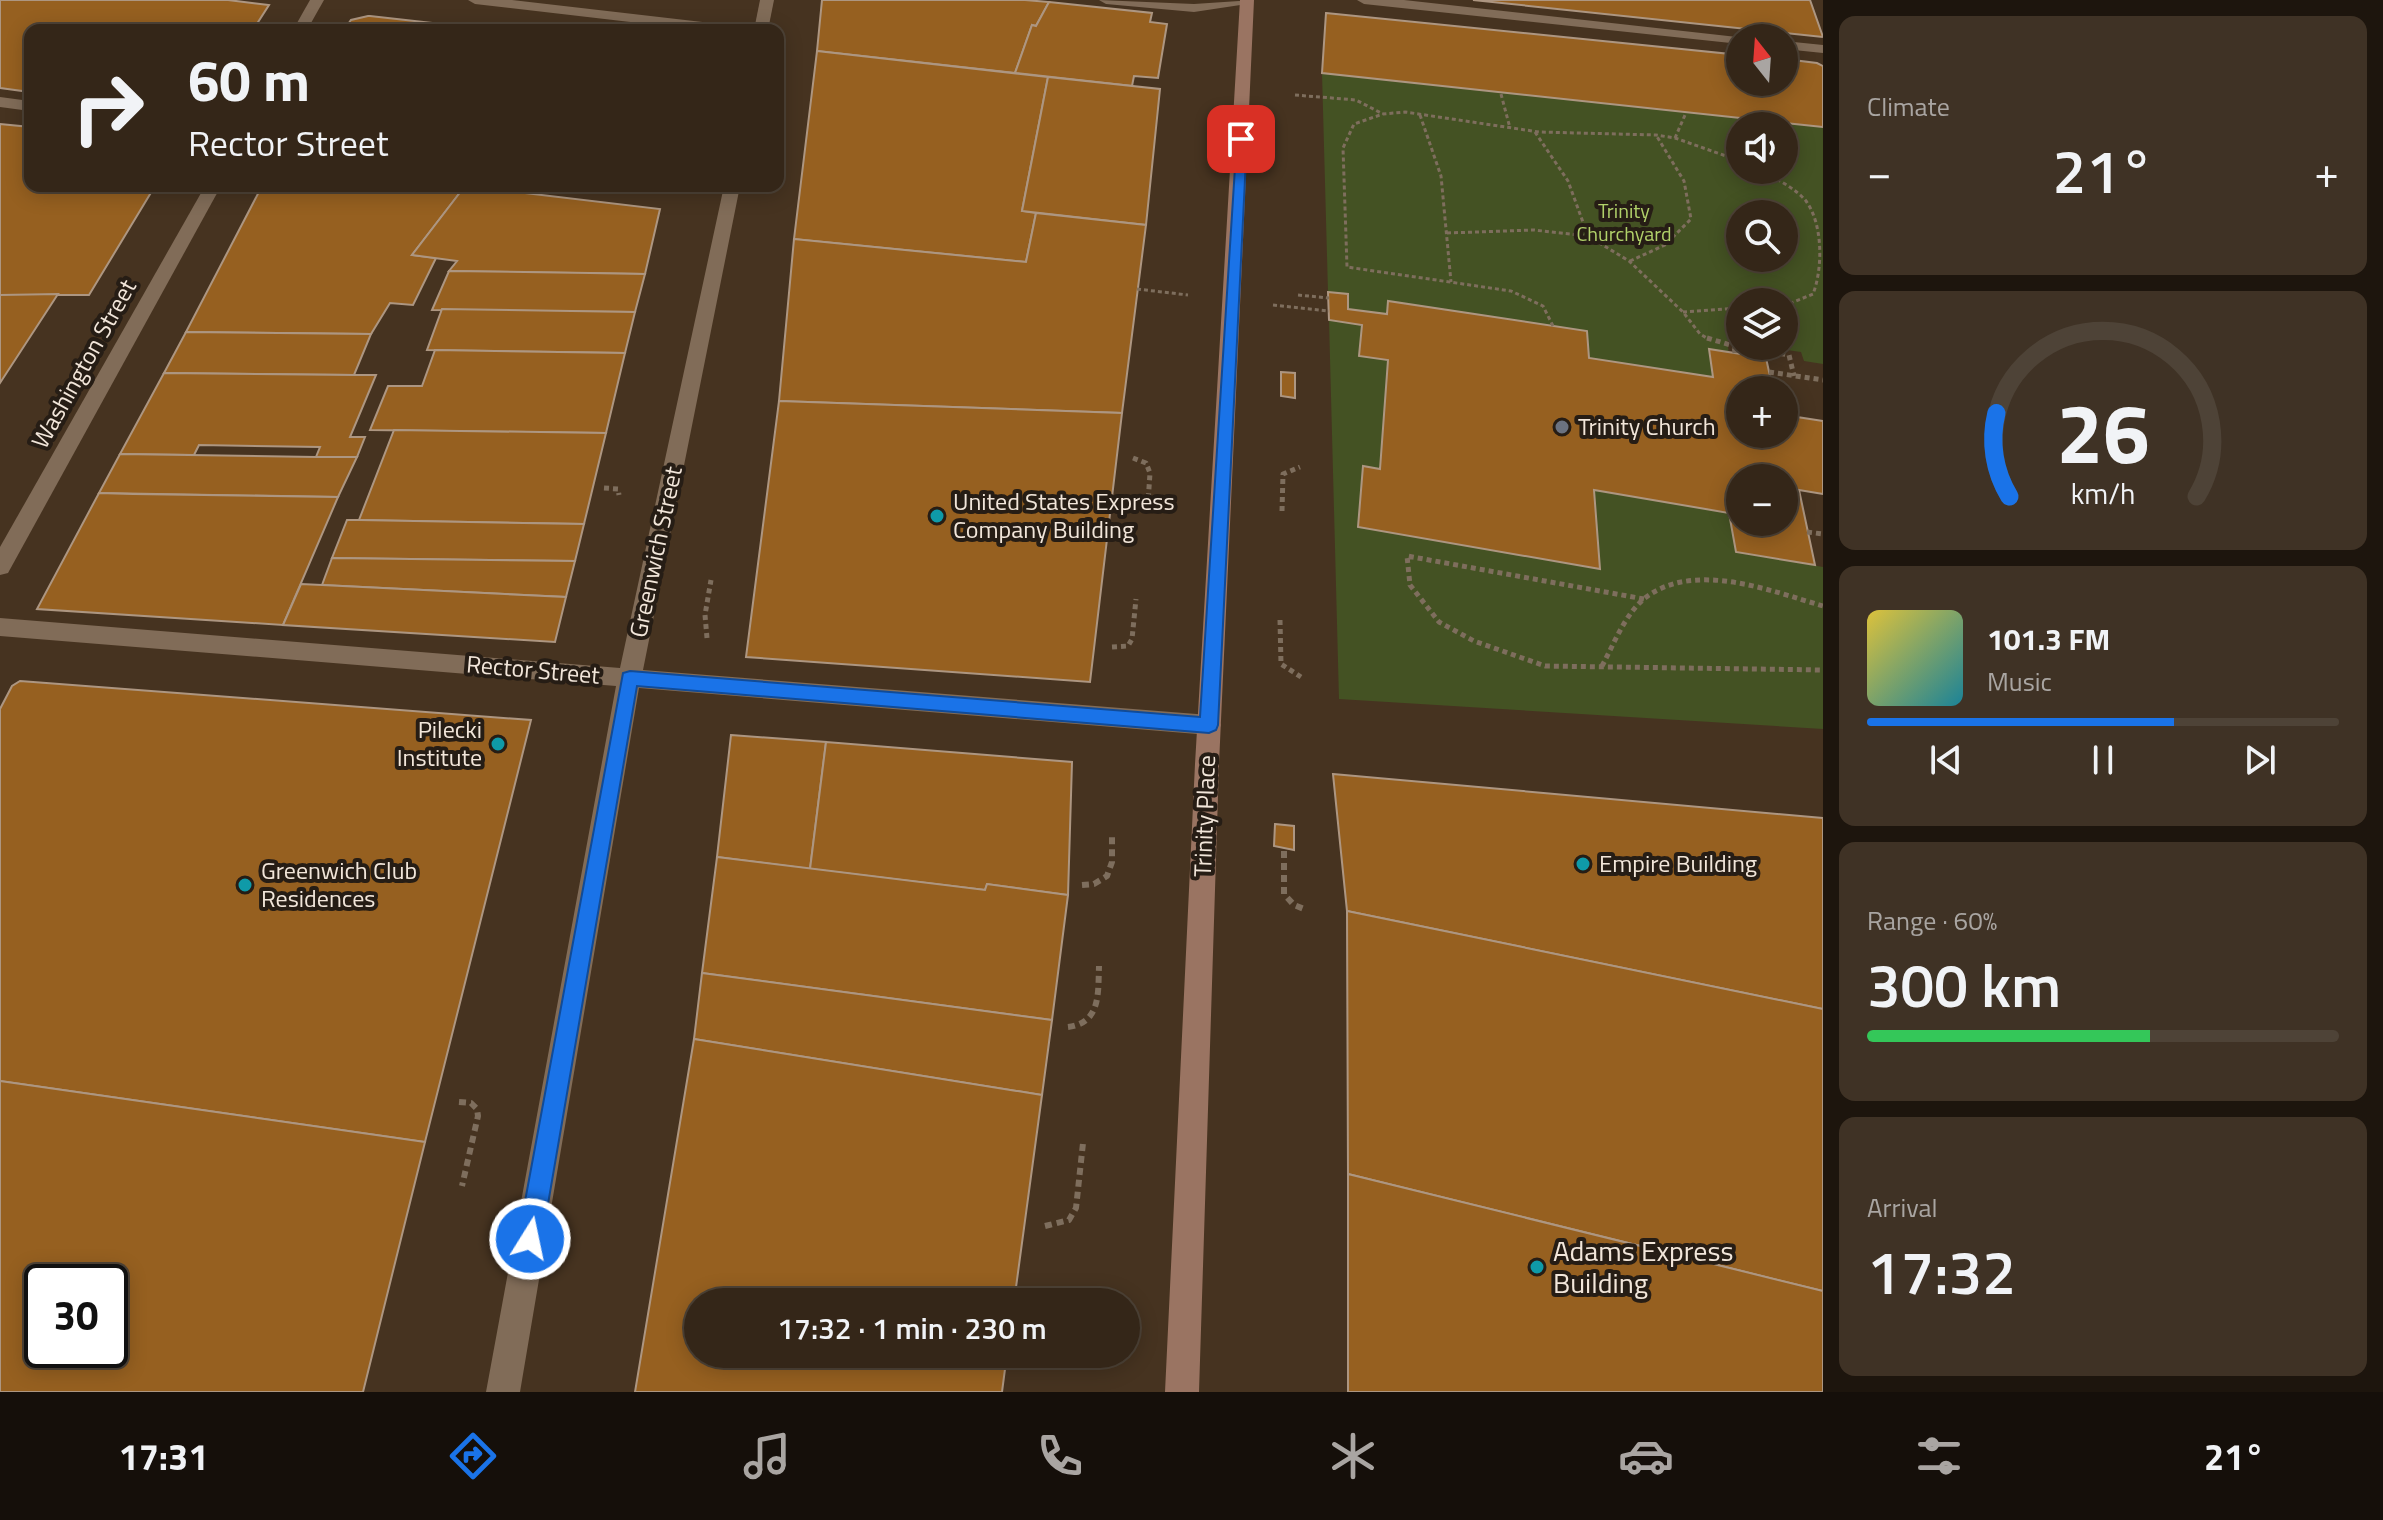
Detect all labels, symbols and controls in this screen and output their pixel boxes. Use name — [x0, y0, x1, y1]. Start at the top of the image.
north arrow — [1726, 24, 1798, 96]
map controls — [1726, 24, 1798, 536]
text: 60 m — [188, 38, 310, 123]
icon: right — [56, 56, 160, 160]
text: Climate — [1867, 87, 1950, 126]
pin — [1207, 105, 1275, 173]
button: sound — [1726, 112, 1798, 184]
text: Rector Street — [188, 115, 389, 170]
icon: arrive — [1219, 117, 1263, 161]
text: 21° — [2053, 125, 2153, 216]
text: − — [1867, 138, 1892, 205]
text: + — [2314, 138, 2339, 205]
park label: Trinity Churchyard — [1576, 195, 1672, 249]
button: search — [1726, 200, 1798, 272]
street label: Washington Street — [22, 272, 145, 455]
button: layers — [1726, 288, 1798, 360]
text: 26 — [2056, 368, 2150, 494]
button: + — [1726, 376, 1798, 448]
place label: Trinity Church — [1578, 408, 1716, 444]
marker: Trinity Church — [1553, 418, 1571, 436]
street label: Greenwich Street — [619, 462, 691, 641]
button: − — [1726, 464, 1798, 536]
text: km/h — [2071, 472, 2135, 515]
place label: United States Express Company Building — [953, 483, 1175, 547]
marker: United States Express Company Building — [928, 507, 946, 525]
text: 101.3 FM — [1987, 616, 2110, 662]
street label: Rector Street — [465, 645, 602, 693]
text: Music — [1987, 662, 2052, 701]
place label: Pilecki Institute — [397, 711, 482, 775]
marker: Pilecki Institute — [489, 735, 507, 753]
icon: previous — [1924, 738, 1968, 782]
icon: pause — [2081, 738, 2125, 782]
icon: next — [2238, 738, 2282, 782]
street label: Trinity Place — [1184, 754, 1224, 877]
place label: Empire Building — [1599, 845, 1757, 881]
place label: Greenwich Club Residences — [261, 852, 417, 916]
marker: Empire Building — [1574, 855, 1592, 873]
marker: Greenwich Club Residences — [236, 876, 254, 894]
text: Range · 60% — [1867, 901, 1997, 940]
text: 300 km — [1867, 939, 2061, 1030]
text: Arrival — [1867, 1188, 1938, 1227]
position arrow — [488, 1197, 572, 1281]
text: 17:32 — [1867, 1226, 2016, 1317]
place label: Adams Express Building — [1553, 1229, 1733, 1304]
marker: Adams Express Building — [1528, 1258, 1546, 1276]
speed limit sign: 30 — [24, 1264, 128, 1368]
text: 17:32 · 1 min · 230 m — [777, 1305, 1047, 1351]
icon: directions — [445, 1428, 501, 1484]
icon: music — [739, 1428, 795, 1484]
icon: phone — [1032, 1428, 1088, 1484]
icon: climate — [1325, 1428, 1381, 1484]
icon: car — [1618, 1428, 1674, 1484]
icon: filters — [1911, 1428, 1967, 1484]
text: 17:31 — [119, 1429, 208, 1484]
text: 21° — [2204, 1429, 2264, 1484]

